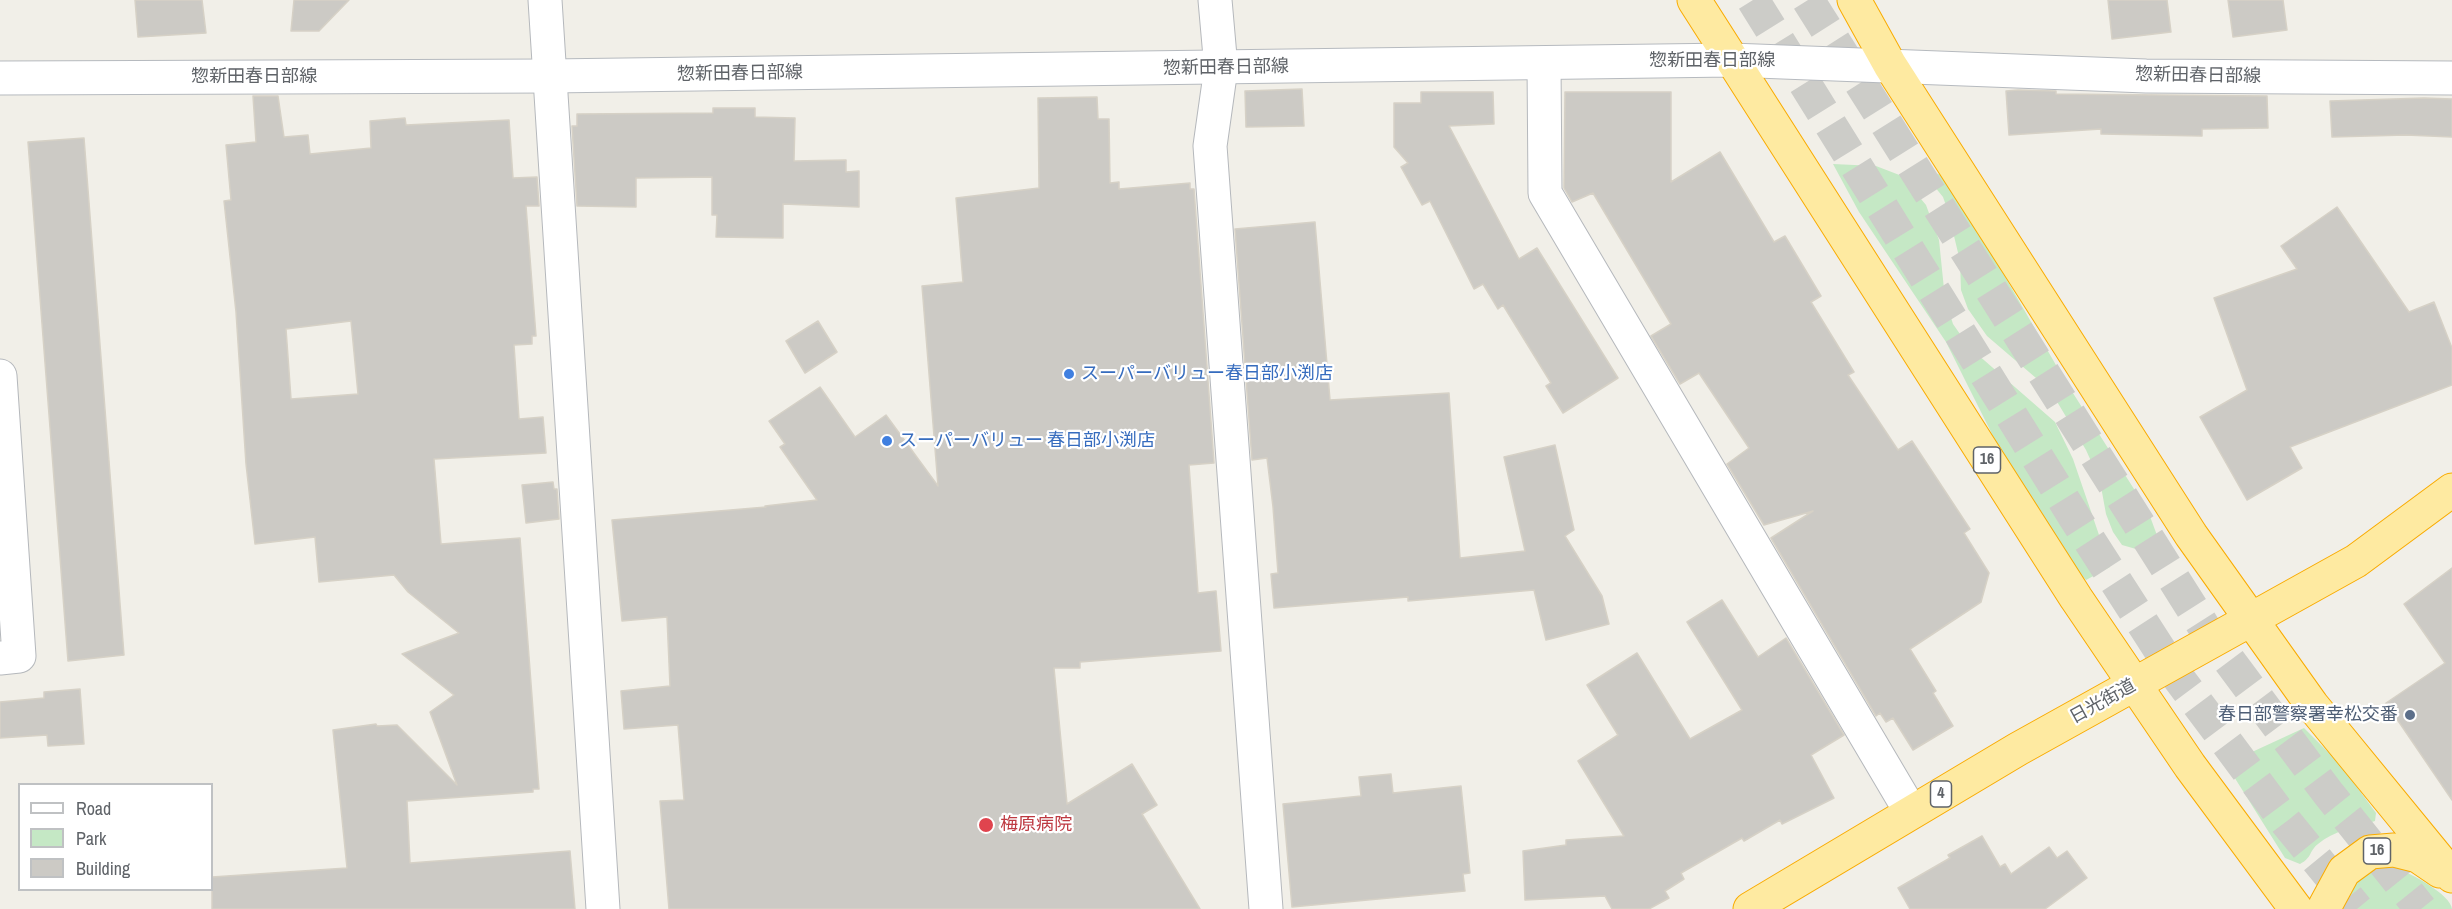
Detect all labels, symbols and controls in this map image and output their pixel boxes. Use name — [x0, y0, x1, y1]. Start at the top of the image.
street label: 惣新田春日部線 — [1649, 50, 1775, 72]
street label: 惣新田春日部線 — [1163, 56, 1289, 80]
street label: 惣新田春日部線 — [677, 62, 803, 86]
street label: 惣新田春日部線 — [2135, 64, 2261, 88]
street label: 惣新田春日部線 — [191, 66, 317, 88]
place label: スーパーバリュー春日部小渕店 — [1081, 363, 1333, 385]
marker: スーパーバリュー春日部小渕店 — [1062, 367, 1076, 381]
place label: スーパーバリュー 春日部小渕店 — [899, 430, 1155, 452]
marker: スーパーバリュー 春日部小渕店 — [880, 434, 894, 448]
road number: 16 — [1974, 447, 2000, 473]
street label: 日光街道 — [2066, 675, 2140, 729]
place label: 春日部警察署幸松交番 — [2218, 704, 2398, 726]
marker: 春日部警察署幸松交番 — [2403, 708, 2417, 722]
road number: 4 — [1930, 781, 1952, 807]
legend — [18, 783, 213, 891]
text: Road — [76, 796, 111, 821]
place label: 梅原病院 — [1000, 814, 1072, 836]
marker: 梅原病院 — [977, 816, 995, 834]
text: Park — [76, 826, 106, 851]
road number: 16 — [2364, 838, 2390, 864]
text: Building — [76, 856, 130, 881]

